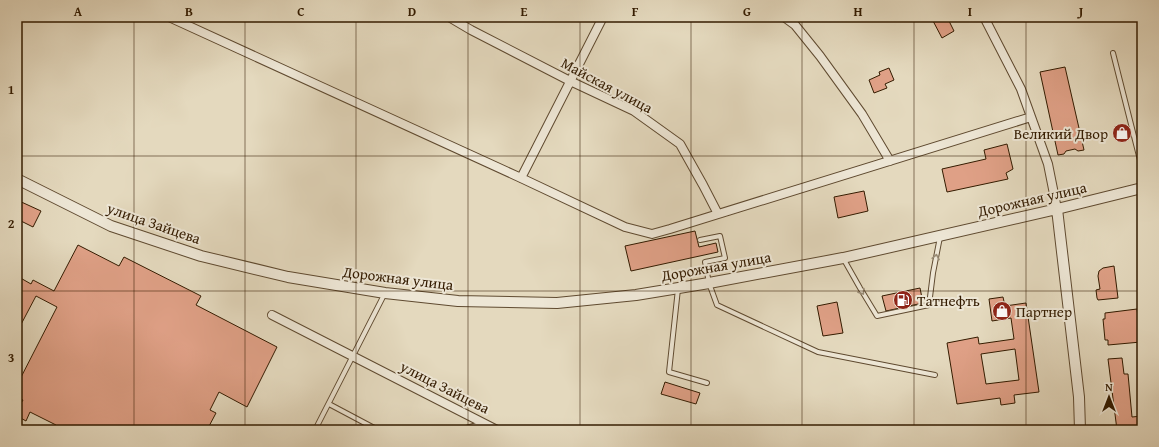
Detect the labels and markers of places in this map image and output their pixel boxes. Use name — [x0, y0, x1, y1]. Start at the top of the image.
shop icon: Великий Двор — [1111, 122, 1133, 144]
place label: Великий Двор — [1014, 123, 1108, 144]
fuel station icon: Татнефть — [892, 289, 914, 311]
place label: Татнефть — [917, 290, 980, 311]
shop icon: Партнер — [991, 300, 1013, 322]
place label: Партнер — [1016, 301, 1072, 322]

